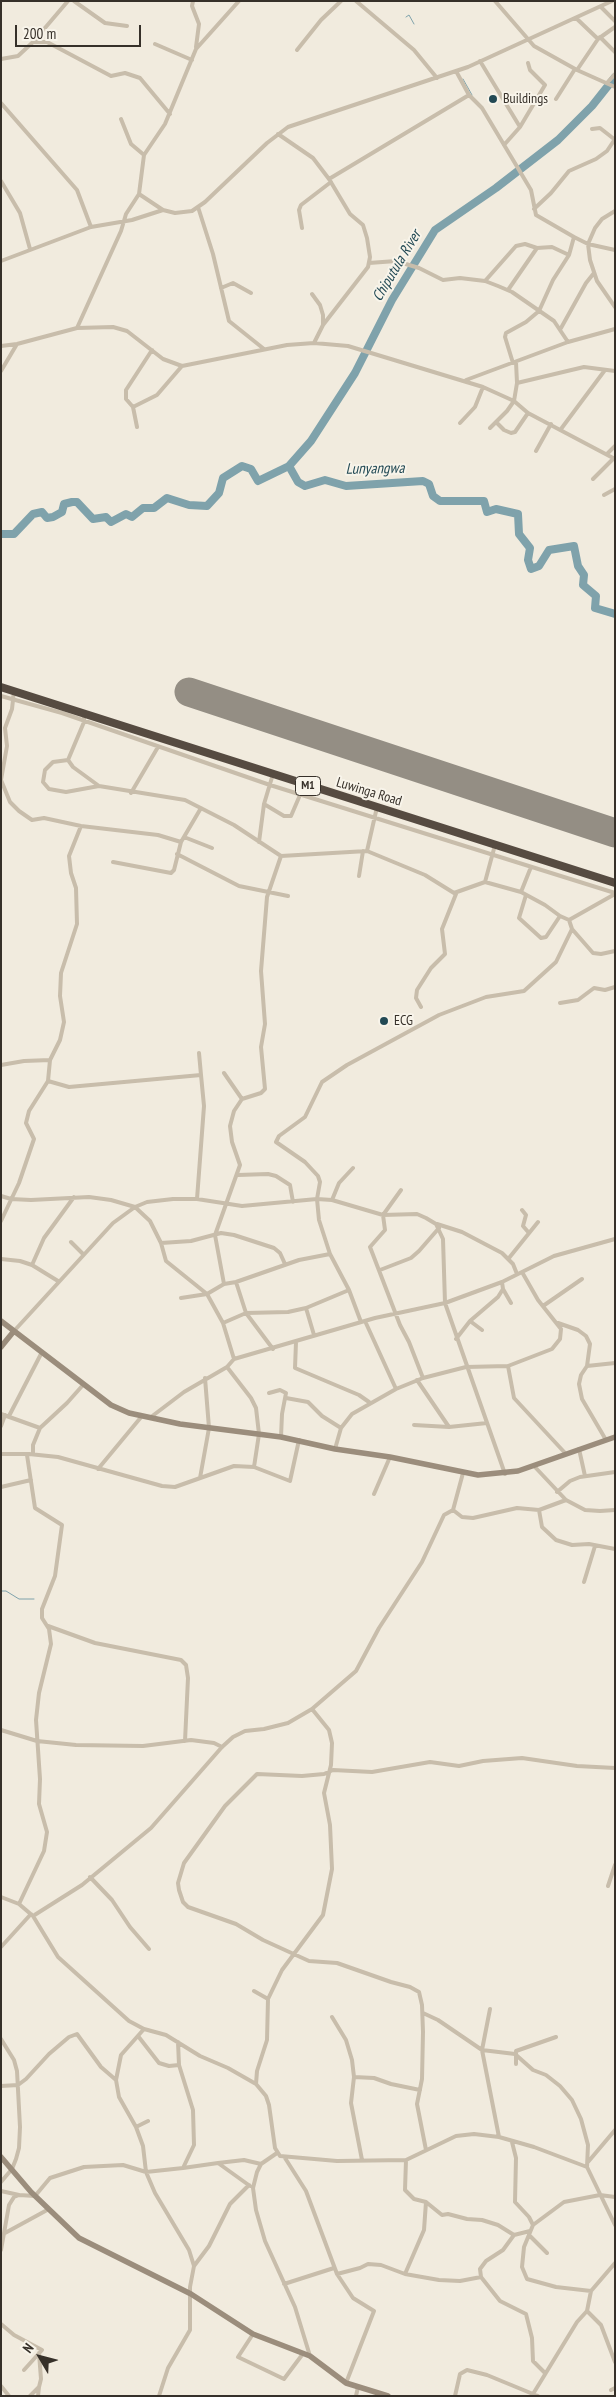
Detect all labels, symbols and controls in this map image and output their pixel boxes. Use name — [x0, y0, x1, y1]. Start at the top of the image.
scale bar — [18, 15, 144, 47]
text: 200 m — [23, 24, 56, 43]
place label: Buildings — [503, 91, 548, 107]
marker: Buildings — [487, 93, 499, 105]
water label: Chiputula River — [369, 227, 425, 305]
water label: Lunyangwa — [346, 459, 404, 479]
street label: Luwinga Road — [334, 774, 404, 810]
road number: M1 — [296, 776, 320, 796]
place label: ECG — [394, 1013, 413, 1029]
marker: ECG — [378, 1015, 390, 1027]
north arrow — [15, 2332, 65, 2382]
text: N — [19, 2340, 37, 2356]

